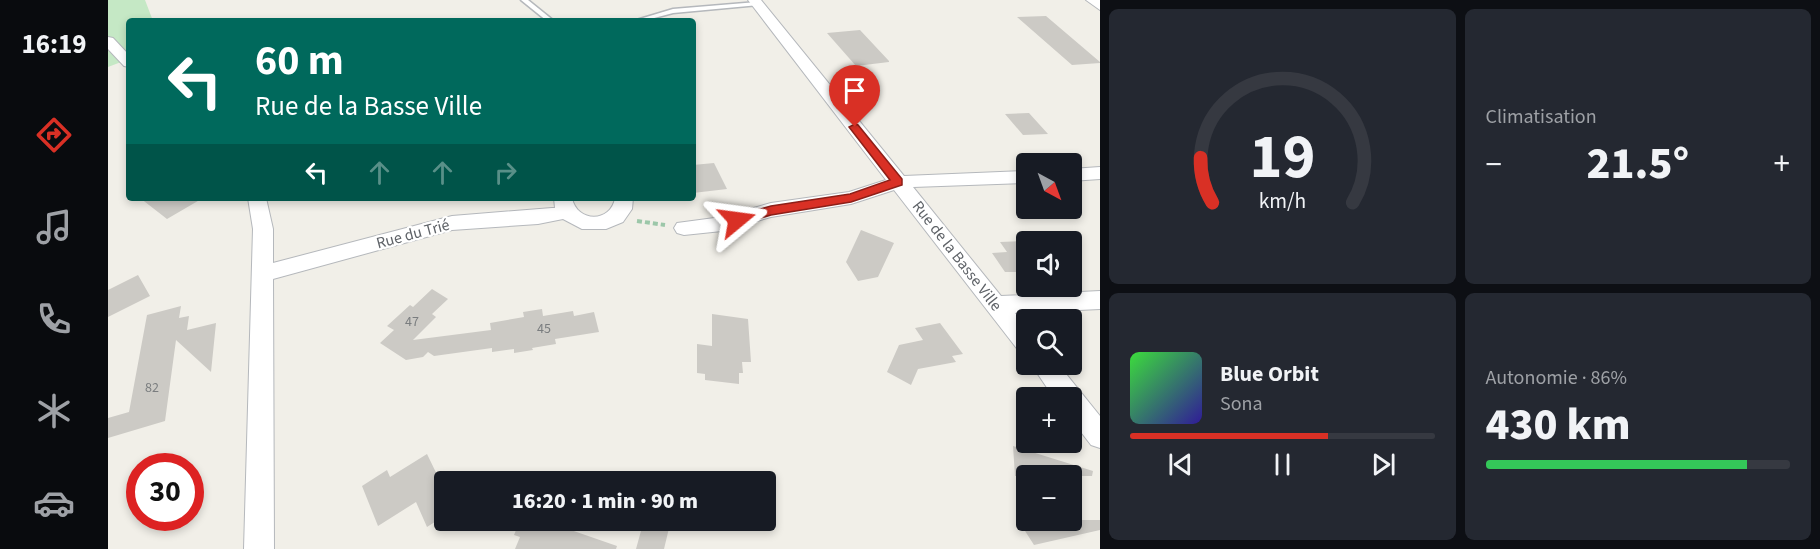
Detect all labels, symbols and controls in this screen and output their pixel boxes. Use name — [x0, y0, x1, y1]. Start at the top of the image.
text: 16:19 — [21, 25, 87, 64]
text: 60 m — [255, 31, 344, 91]
icon: left — [156, 42, 234, 120]
pin — [829, 65, 880, 127]
icon: arrive — [838, 74, 871, 107]
text: Rue de la Basse Ville — [255, 87, 482, 126]
text: Climatisation — [1486, 103, 1597, 131]
text: 19 — [1249, 113, 1315, 202]
icon: directions — [33, 114, 75, 156]
text: 21.5° — [1586, 132, 1689, 196]
text: − — [1486, 141, 1502, 188]
text: + — [1774, 141, 1790, 188]
north arrow — [1016, 153, 1082, 219]
map controls — [1016, 153, 1082, 531]
icon: left — [300, 156, 333, 189]
icon: ahead — [363, 156, 396, 189]
icon: ahead — [426, 156, 459, 189]
icon: right — [489, 156, 522, 189]
text: km/h — [1258, 187, 1306, 218]
position arrow — [705, 188, 769, 252]
street label: Rue de la Basse Ville — [907, 196, 1007, 316]
icon: music — [33, 206, 75, 248]
street label: Rue du Trié — [374, 214, 452, 254]
button: sound — [1016, 231, 1082, 297]
icon: phone — [33, 298, 75, 340]
button: search — [1016, 309, 1082, 375]
house number: 47 — [405, 312, 419, 332]
house number: 45 — [537, 319, 551, 339]
text: Blue Orbit — [1220, 358, 1319, 390]
text: Autonomie · 86% — [1486, 364, 1627, 392]
house number: 82 — [145, 378, 159, 398]
button: + — [1016, 387, 1082, 453]
icon: climate — [33, 390, 75, 432]
text: Sona — [1220, 390, 1263, 418]
text: 430 km — [1486, 393, 1631, 457]
icon: previous — [1164, 448, 1197, 481]
icon: pause — [1266, 448, 1299, 481]
icon: next — [1367, 448, 1400, 481]
speed limit sign: 30 — [126, 453, 204, 531]
button: − — [1016, 465, 1082, 531]
icon: car — [33, 482, 75, 524]
text: 16:20 · 1 min · 90 m — [512, 485, 698, 517]

